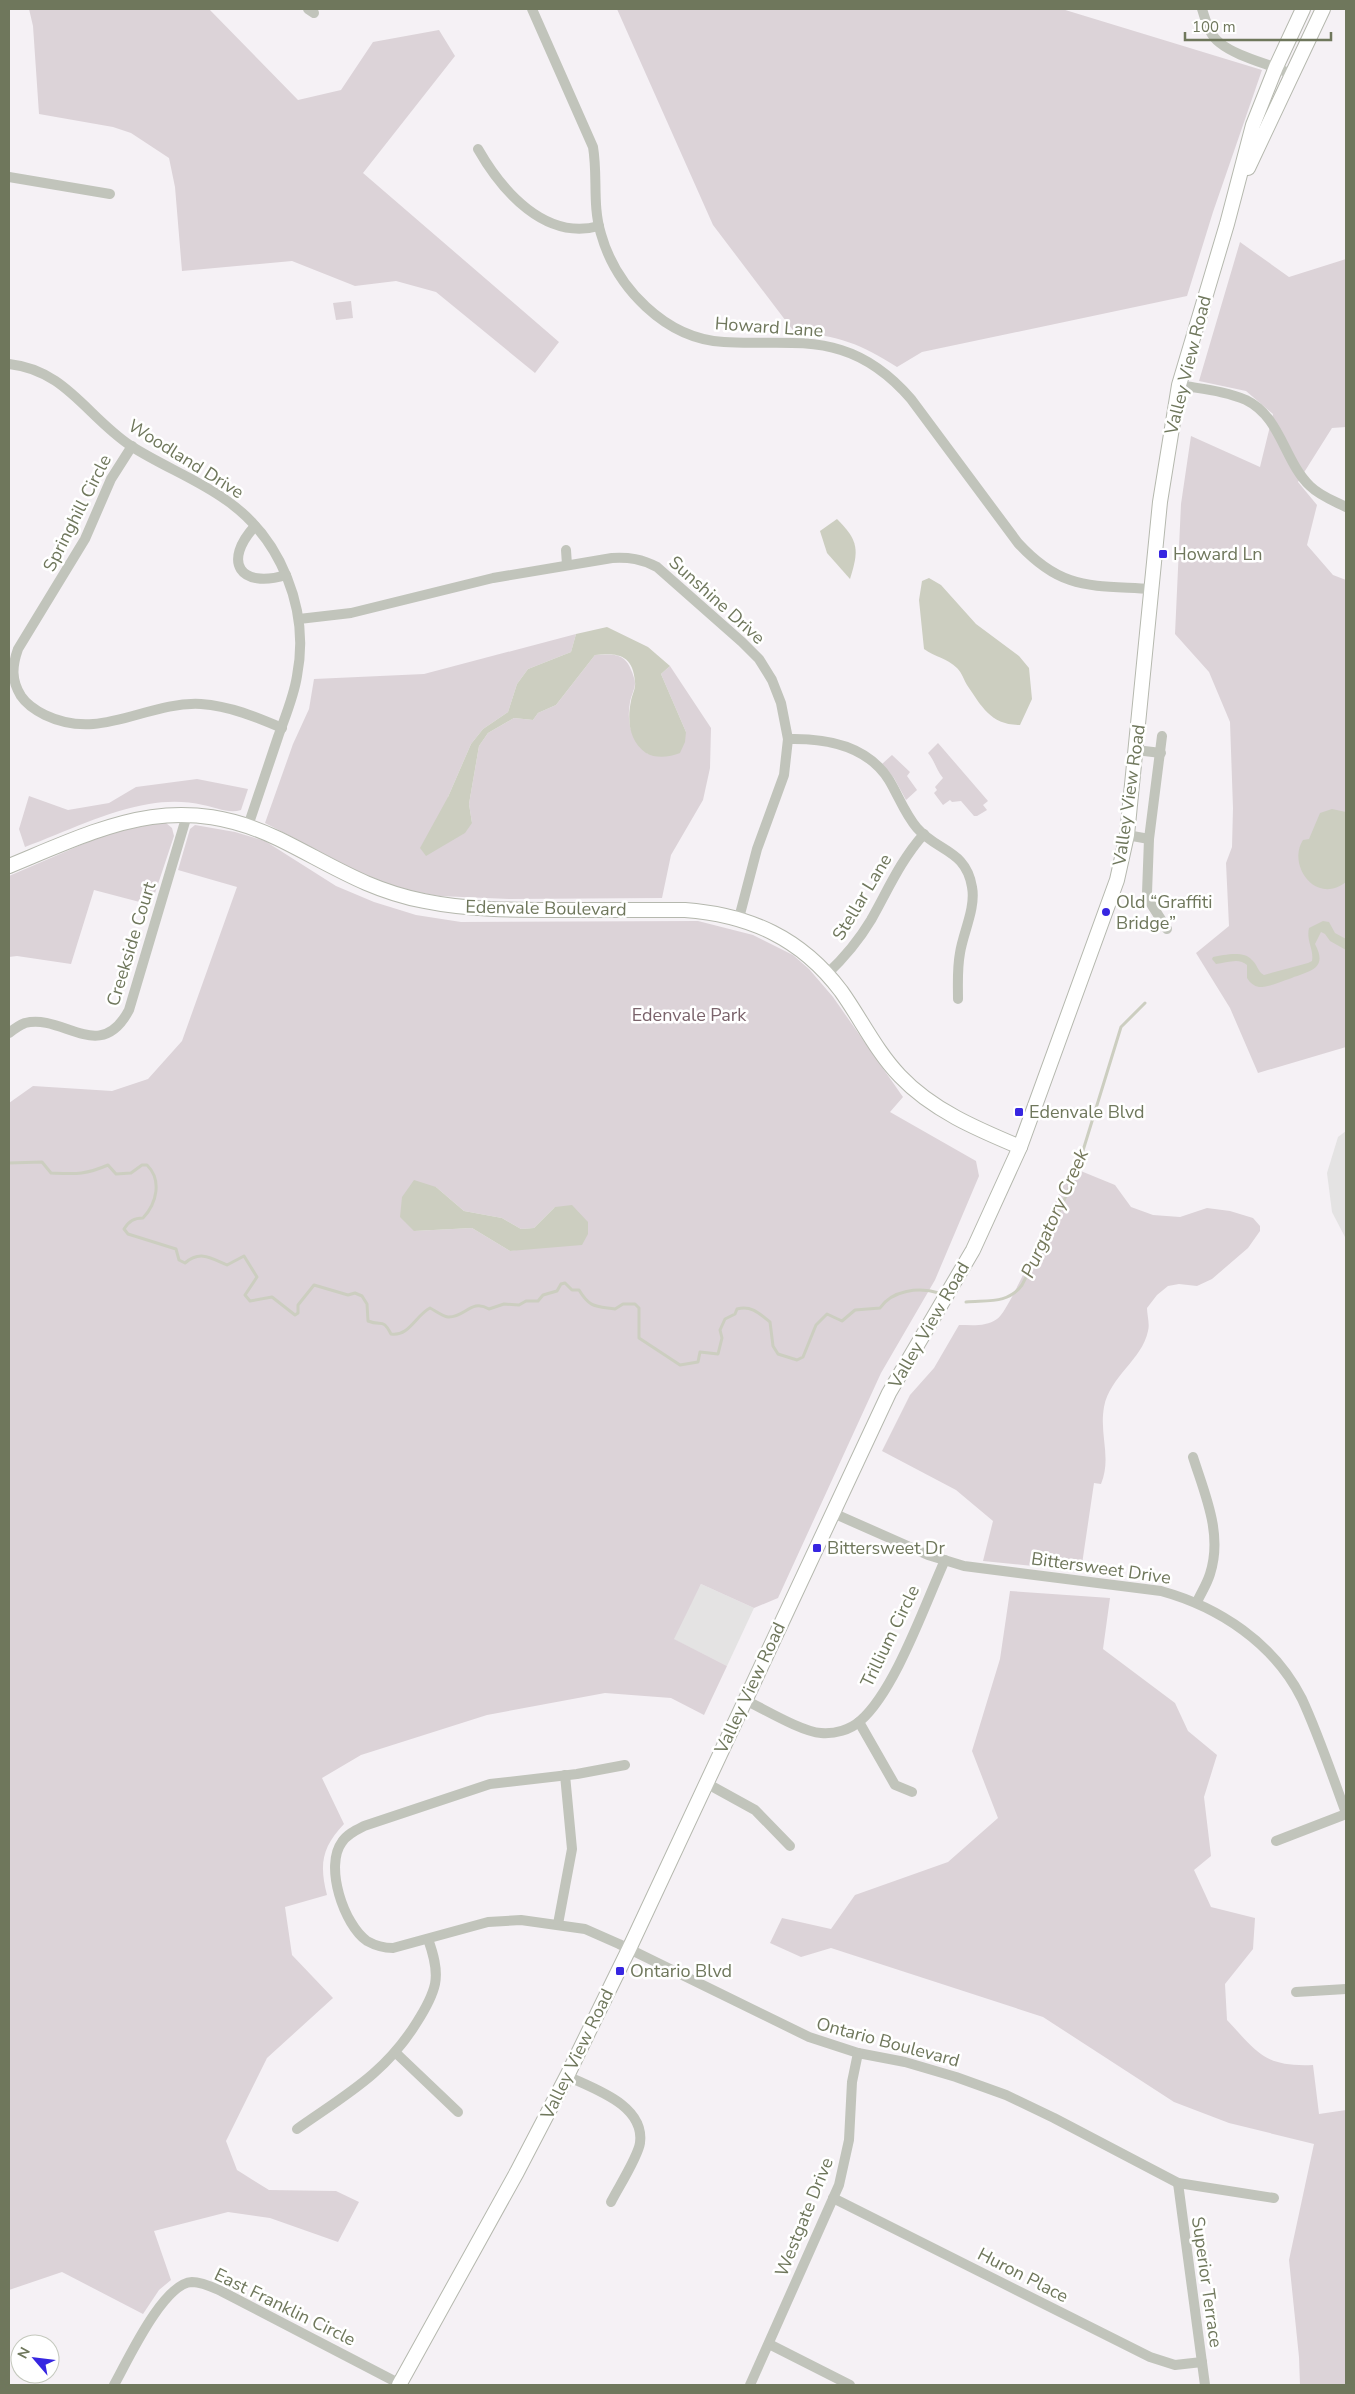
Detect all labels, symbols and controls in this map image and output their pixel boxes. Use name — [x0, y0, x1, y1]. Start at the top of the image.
scale bar — [1185, 10, 1331, 42]
text: 100 m — [1192, 17, 1236, 37]
street label: Valley View Road — [1159, 293, 1217, 438]
street label: Howard Lane — [714, 311, 824, 343]
street label: Woodland Drive — [124, 414, 248, 504]
street label: Springhill Circle — [37, 450, 117, 576]
place label: Howard Ln — [1173, 542, 1263, 566]
marker: Howard Ln — [1157, 548, 1169, 560]
street label: Sunshine Drive — [664, 550, 770, 650]
street label: Valley View Road — [1107, 723, 1151, 868]
street label: Stellar Lane — [827, 849, 897, 945]
street label: Creekside Court — [101, 878, 162, 1009]
place label: Old “Graffiti Bridge” — [1116, 890, 1212, 935]
street label: Edenvale Boulevard — [465, 895, 627, 921]
marker: Old “Graffiti Bridge” — [1100, 906, 1112, 918]
park label: Edenvale Park — [632, 1003, 747, 1027]
place label: Edenvale Blvd — [1029, 1100, 1145, 1124]
marker: Edenvale Blvd — [1013, 1106, 1025, 1118]
water label: Purgatory Creek — [1015, 1144, 1095, 1282]
street label: Valley View Road — [882, 1257, 975, 1394]
place label: Bittersweet Dr — [827, 1536, 945, 1560]
marker: Bittersweet Dr — [811, 1542, 823, 1554]
street label: Bittersweet Drive — [1030, 1546, 1172, 1590]
street label: Trillium Circle — [855, 1581, 925, 1691]
street label: Valley View Road — [709, 1618, 791, 1759]
place label: Ontario Blvd — [630, 1959, 732, 1983]
marker: Ontario Blvd — [614, 1965, 626, 1977]
street label: Valley View Road — [535, 1985, 619, 2124]
street label: Ontario Boulevard — [814, 2011, 962, 2073]
street label: Westgate Drive — [769, 2154, 839, 2280]
street label: Superior Terrace — [1186, 2215, 1228, 2349]
street label: Huron Place — [973, 2242, 1073, 2308]
street label: East Franklin Circle — [210, 2262, 360, 2352]
north arrow — [10, 2334, 60, 2384]
text: N — [13, 2344, 35, 2362]

